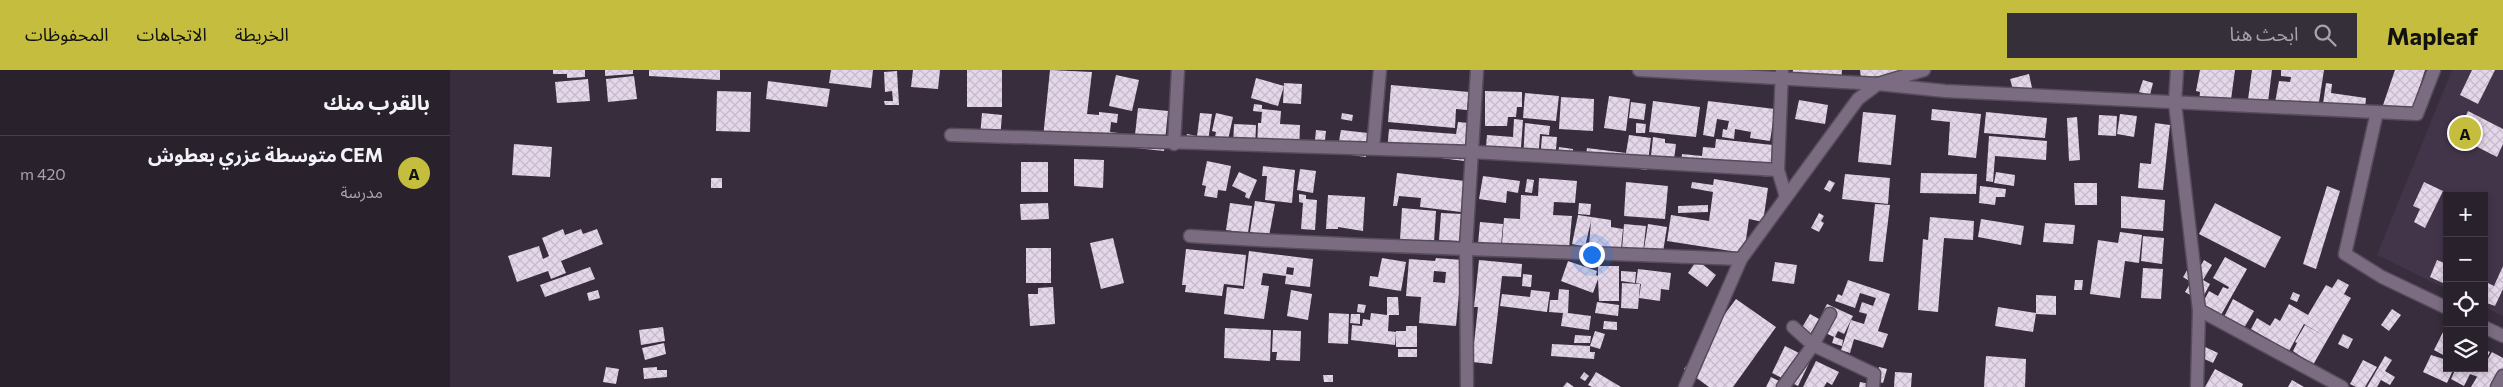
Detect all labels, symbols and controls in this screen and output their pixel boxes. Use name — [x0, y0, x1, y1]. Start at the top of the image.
search box — [2007, 13, 2357, 58]
icon: search — [2311, 21, 2339, 49]
text: Mapleaf — [2387, 21, 2478, 50]
text: ابحث هنا — [2230, 22, 2299, 45]
text: المحفوظات — [25, 23, 109, 45]
text: الاتجاهات — [137, 23, 207, 45]
text: الخريطة — [235, 23, 289, 45]
text: بالقرب منك — [324, 89, 430, 114]
pin: A — [2449, 114, 2481, 152]
text: CEM متوسطة عزري بعطوش — [148, 143, 383, 166]
text: 420 m — [20, 164, 66, 183]
text: A — [408, 164, 420, 183]
text: مدرسة — [340, 182, 383, 201]
map controls — [2443, 192, 2488, 372]
button: + — [2443, 192, 2488, 237]
button: − — [2443, 237, 2488, 282]
your location — [1579, 242, 1605, 268]
button: locate — [2443, 282, 2488, 327]
button: layers — [2443, 327, 2488, 372]

